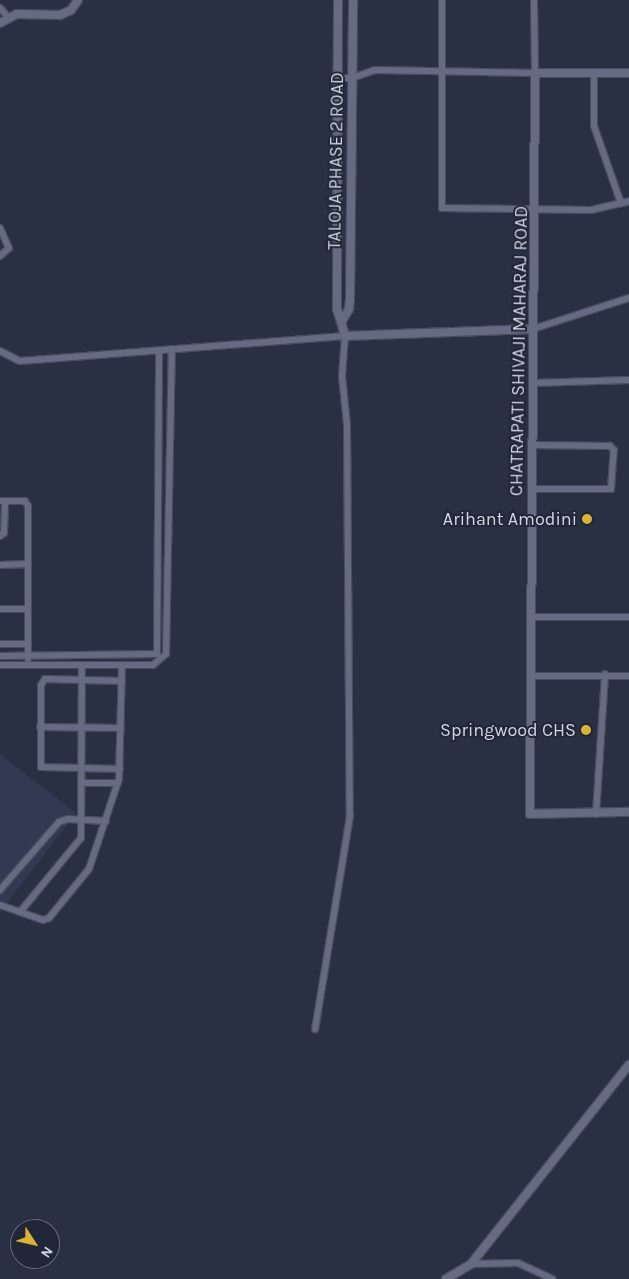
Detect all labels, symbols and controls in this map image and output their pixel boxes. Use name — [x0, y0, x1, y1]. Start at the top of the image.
street label: TALOJA PHASE 2 ROAD — [324, 72, 348, 250]
street label: CHATRAPATI SHIVAJI MAHARAJ ROAD — [506, 206, 532, 496]
place label: Arihant Amodini — [443, 508, 577, 530]
marker: Arihant Amodini — [581, 513, 593, 525]
place label: Springwood CHS — [440, 719, 576, 741]
marker: Springwood CHS — [580, 724, 592, 736]
north arrow — [10, 1219, 60, 1269]
text: N — [37, 1243, 57, 1261]

